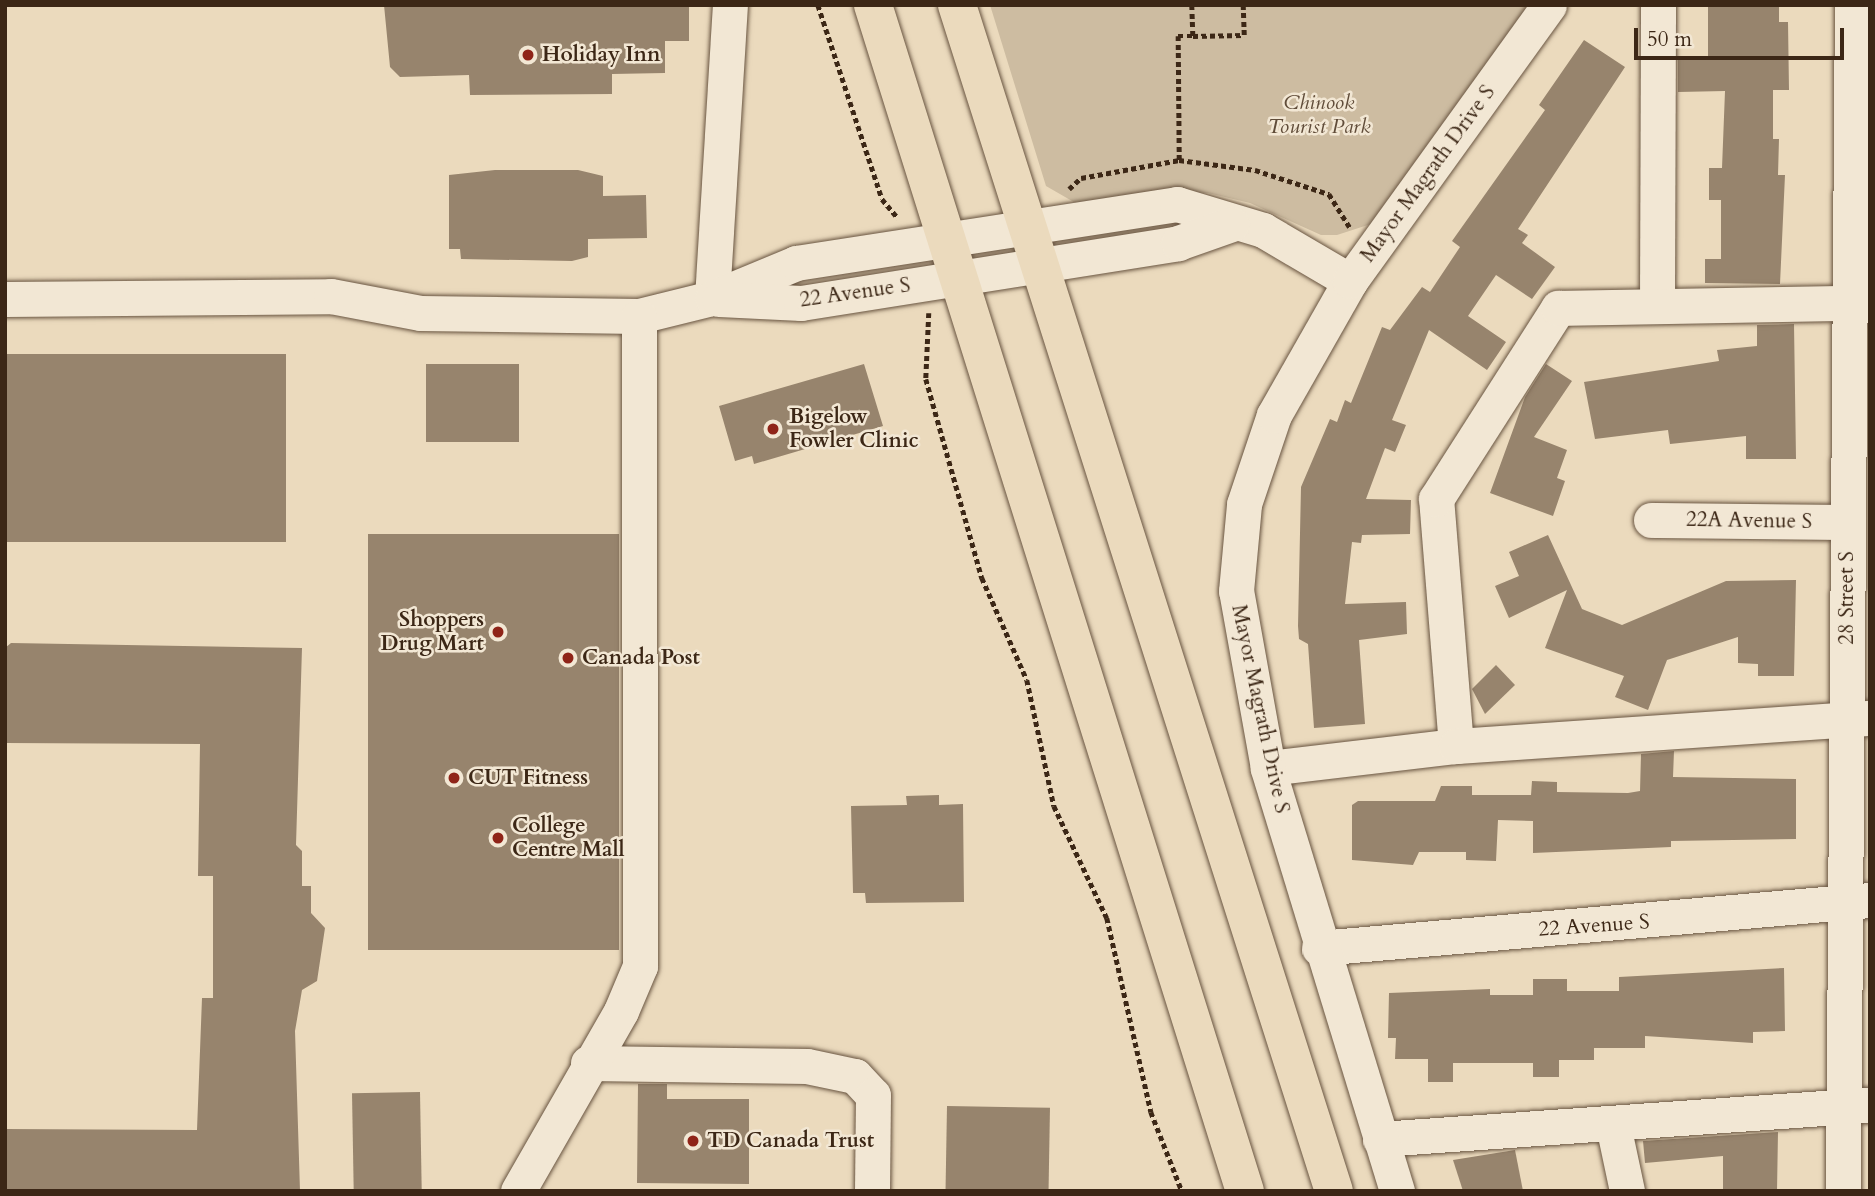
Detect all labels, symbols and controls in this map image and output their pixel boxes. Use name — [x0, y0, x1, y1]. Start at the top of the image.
scale bar — [1637, 14, 1847, 58]
text: 50 m — [1647, 25, 1692, 54]
place label: Holiday Inn — [542, 42, 661, 68]
marker: Holiday Inn — [520, 47, 536, 63]
street label: Mayor Magrath Drive S — [1355, 81, 1501, 267]
park label: Chinook Tourist Park — [1267, 90, 1371, 140]
street label: 22 Avenue S — [798, 273, 912, 313]
place label: Bigelow Fowler Clinic — [789, 404, 919, 454]
marker: Bigelow Fowler Clinic — [763, 419, 783, 439]
street label: 22A Avenue S — [1686, 507, 1812, 535]
street label: 28 Street S — [1834, 551, 1860, 645]
street label: Mayor Magrath Drive S — [1226, 602, 1294, 816]
place label: Shoppers Drug Mart — [380, 607, 484, 657]
marker: Shoppers Drug Mart — [490, 624, 506, 640]
place label: Canada Post — [582, 645, 700, 671]
marker: Canada Post — [560, 650, 576, 666]
place label: CUT Fitness — [468, 765, 588, 791]
marker: CUT Fitness — [446, 770, 462, 786]
place label: College Centre Mall — [512, 813, 625, 863]
marker: College Centre Mall — [490, 830, 506, 846]
street label: 22 Avenue S — [1538, 910, 1650, 942]
place label: TD Canada Trust — [707, 1128, 874, 1154]
marker: TD Canada Trust — [685, 1133, 701, 1149]

